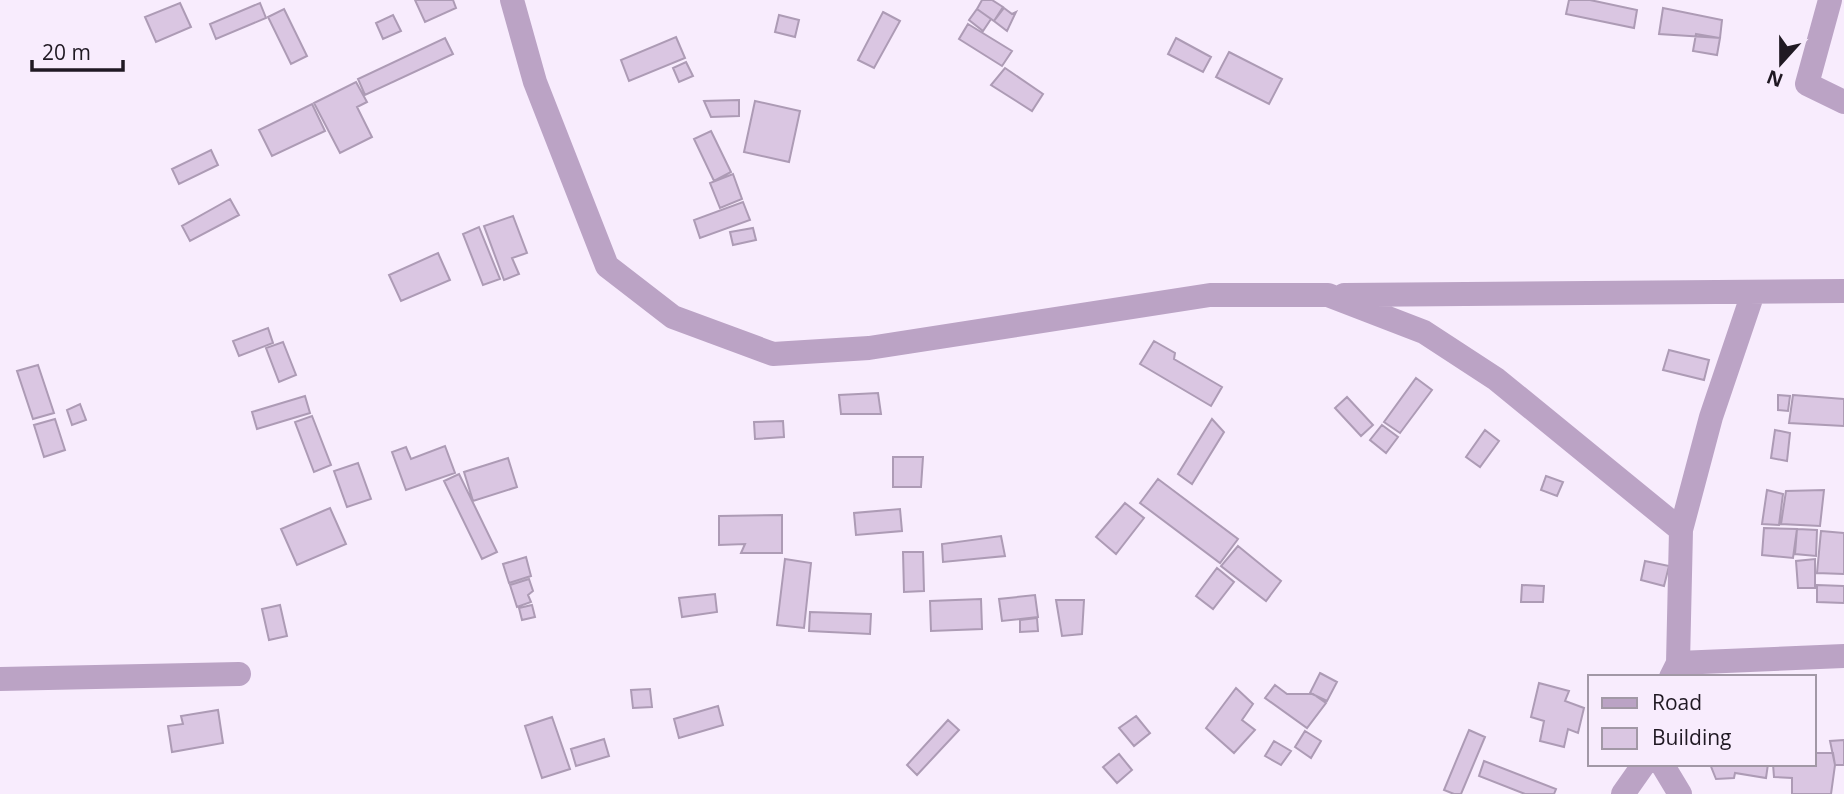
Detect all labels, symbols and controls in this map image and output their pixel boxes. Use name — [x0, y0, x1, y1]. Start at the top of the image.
scale bar — [32, 28, 122, 72]
north arrow — [1746, 28, 1816, 98]
text: 20 m — [42, 38, 91, 66]
text: N — [1763, 64, 1787, 94]
legend — [1588, 675, 1816, 766]
text: Road — [1652, 688, 1702, 716]
text: Building — [1652, 723, 1731, 751]

